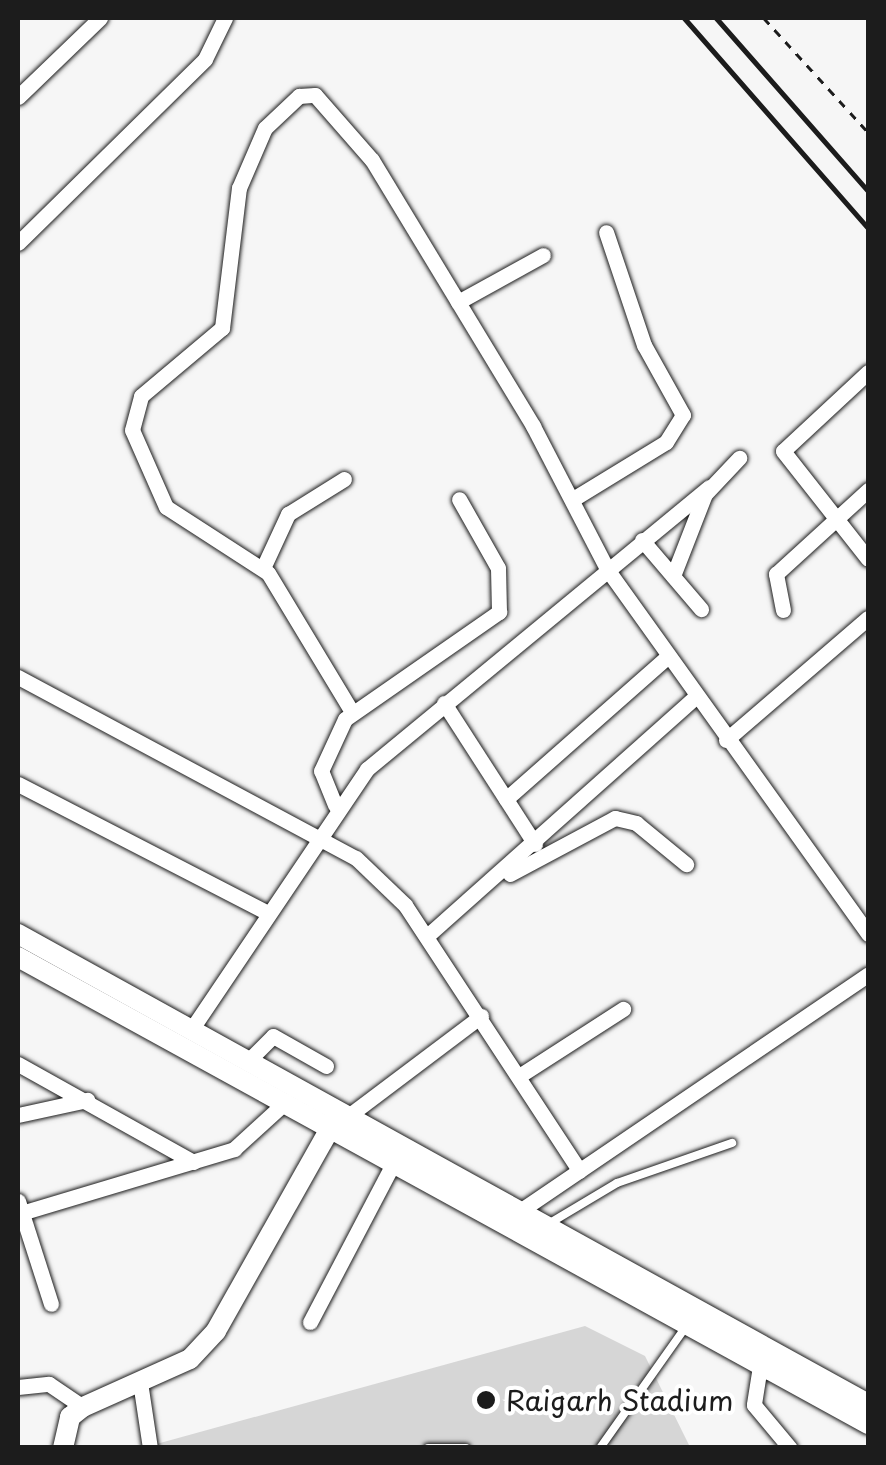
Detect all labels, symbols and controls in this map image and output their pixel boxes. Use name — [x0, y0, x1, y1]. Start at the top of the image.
place label: Raigarh Stadium — [506, 1383, 732, 1417]
marker: Raigarh Stadium — [475, 1389, 497, 1411]

